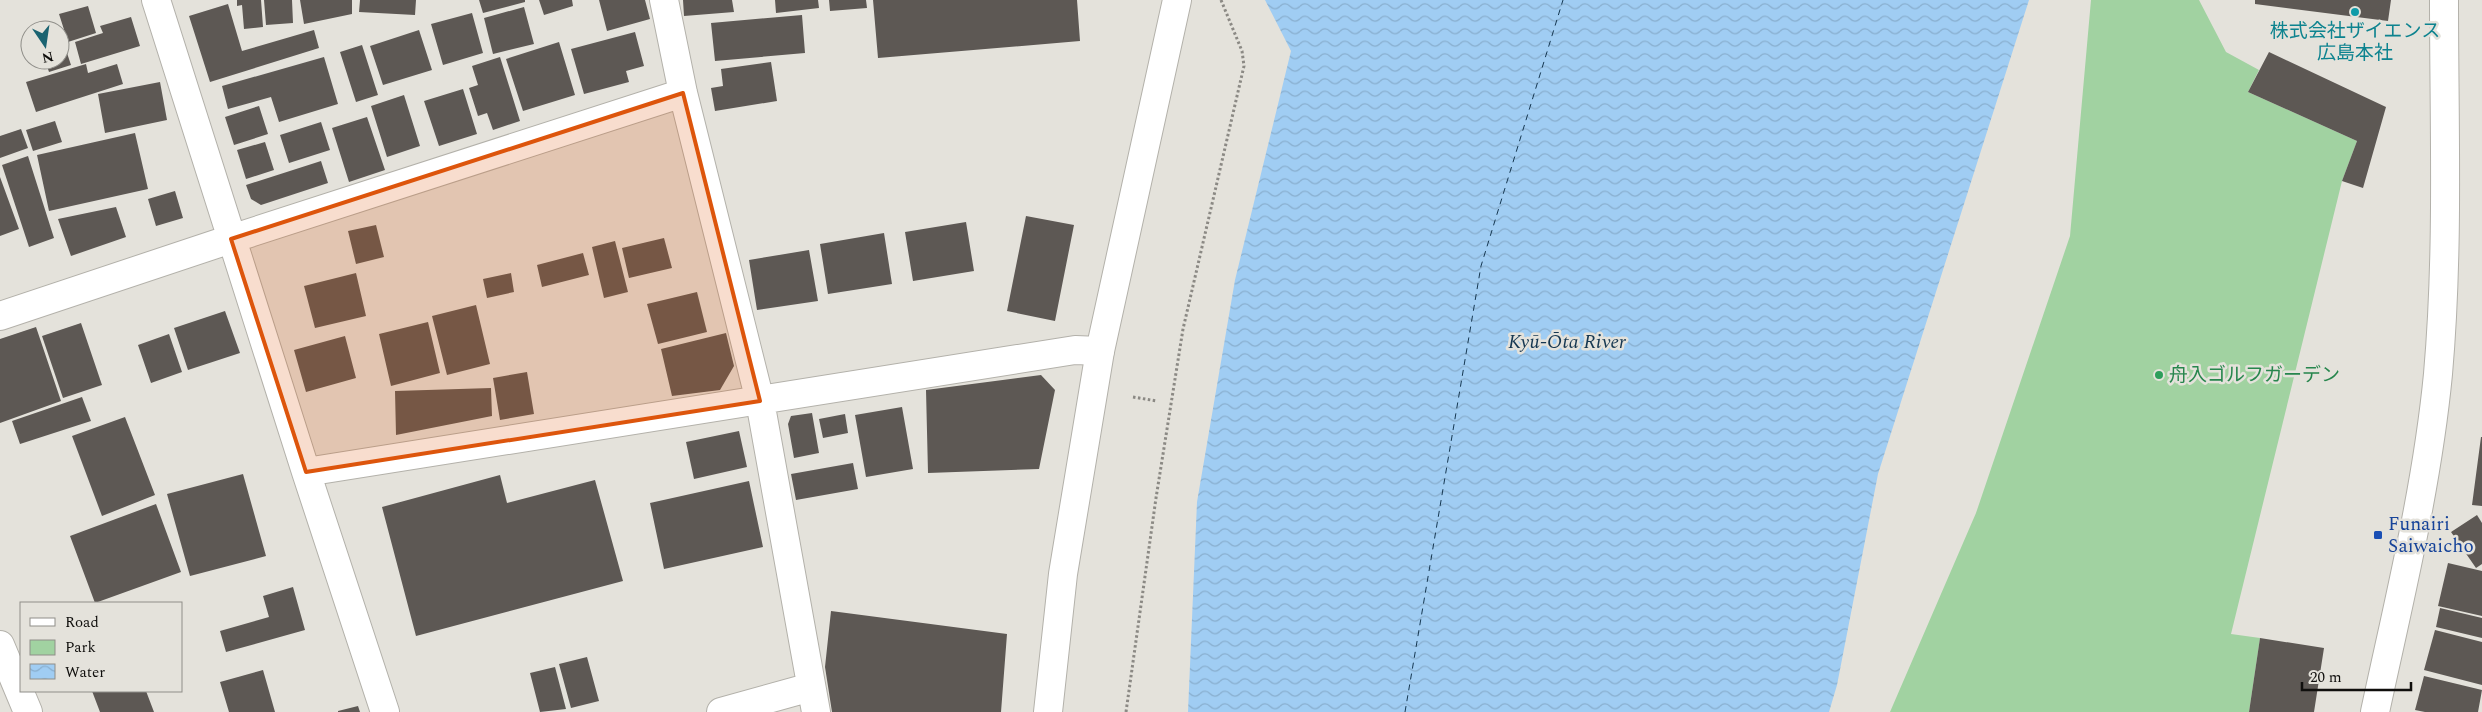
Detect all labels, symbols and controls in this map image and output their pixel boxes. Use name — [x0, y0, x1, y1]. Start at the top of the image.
marker: 株式会社ザイエンス 広島本社 — [2349, 6, 2361, 18]
place label: 株式会社ザイエンス 広島本社 — [2270, 17, 2440, 68]
north arrow — [20, 20, 70, 70]
text: N — [40, 46, 56, 69]
water label: Kyū-Ōta River — [1508, 327, 1627, 357]
place label: 舟入ゴルフガーデン — [2169, 361, 2340, 390]
marker: 舟入ゴルフガーデン — [2153, 369, 2165, 381]
place label: Funairi Saiwaicho — [2388, 510, 2474, 561]
marker: Funairi Saiwaicho — [2372, 529, 2384, 541]
legend — [20, 602, 182, 692]
text: Road — [65, 611, 99, 634]
text: Park — [65, 636, 96, 659]
scale bar — [2302, 660, 2411, 692]
text: Water — [65, 661, 105, 684]
text: 20 m — [2310, 666, 2342, 689]

